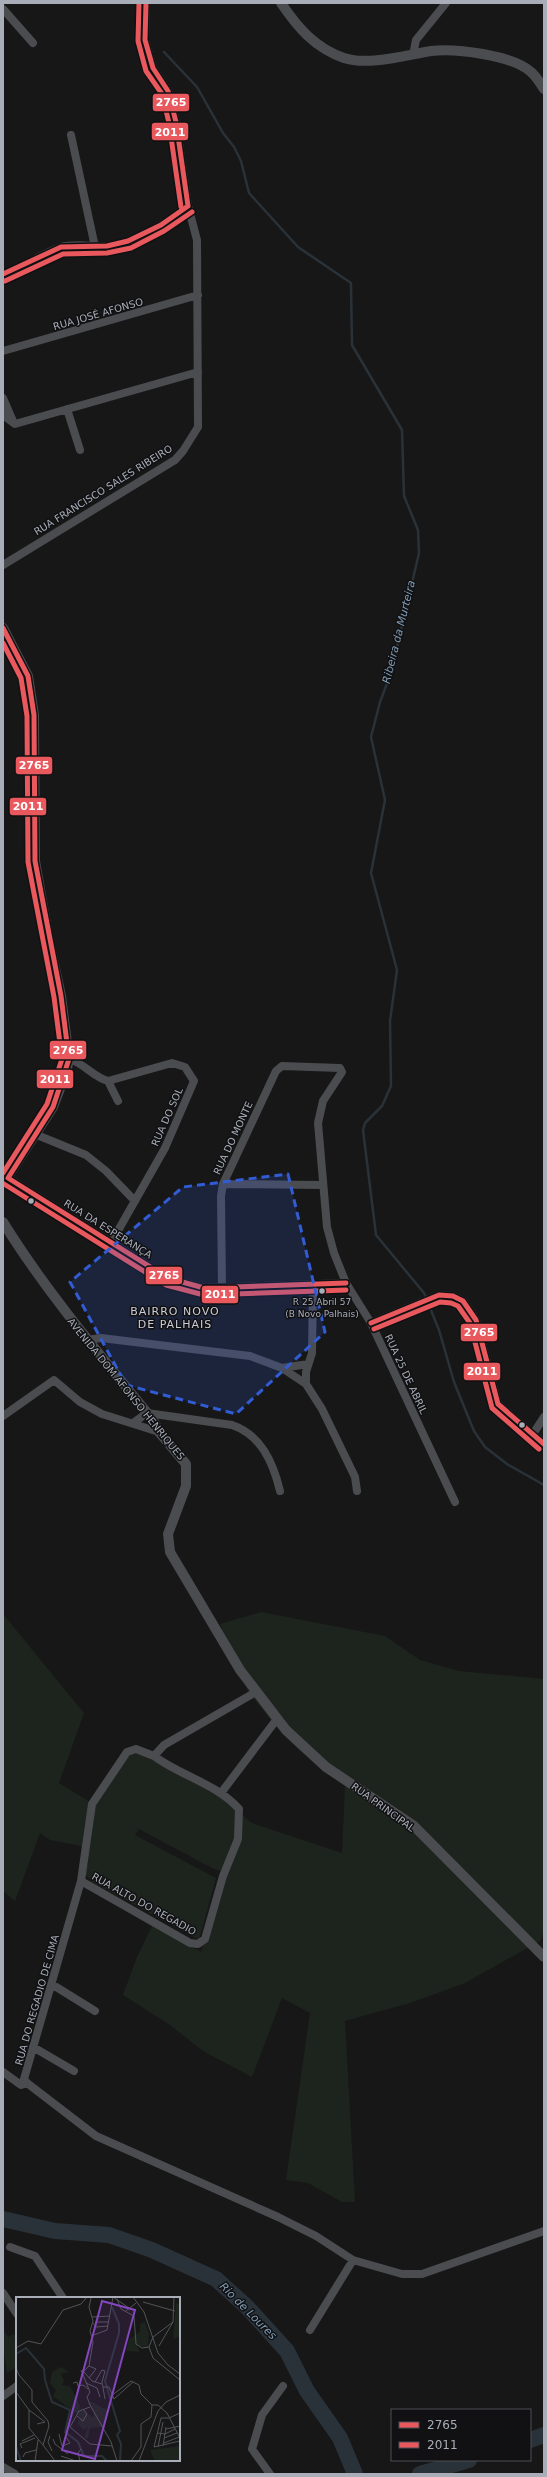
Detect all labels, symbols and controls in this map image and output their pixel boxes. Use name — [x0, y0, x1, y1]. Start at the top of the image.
line badge: 2765 — [152, 93, 190, 112]
text: 2765 — [156, 96, 186, 109]
line badge: 2011 — [151, 122, 189, 141]
text: 2011 — [155, 126, 185, 139]
street label: RUA JOSÉ AFONSO — [51, 295, 144, 332]
street label: RUA FRANCISCO SALES RIBEIRO — [32, 443, 174, 537]
water label: Ribeira da Murteira — [380, 579, 418, 685]
line badge: 2765 — [15, 756, 53, 775]
text: 2765 — [19, 759, 49, 772]
line badge: 2011 — [9, 797, 47, 816]
text: 2011 — [13, 800, 43, 813]
line badge: 2765 — [49, 1040, 87, 1060]
text: 2765 — [53, 1044, 83, 1057]
line badge: 2011 — [36, 1069, 74, 1089]
text: 2011 — [40, 1073, 70, 1086]
street label: RUA DO SOL — [149, 1086, 185, 1148]
street label: RUA DO MONTE — [211, 1100, 255, 1176]
unlabelled marker — [26, 1196, 36, 1206]
street label: RUA DA ESPERANÇA — [62, 1197, 154, 1261]
line badge: 2765 — [145, 1266, 183, 1285]
text: 2765 — [149, 1269, 179, 1282]
line badge: 2011 — [201, 1285, 239, 1304]
marker: R 25 Abril 57 (B Novo Palhais) — [317, 1286, 327, 1296]
text: 2011 — [205, 1288, 235, 1301]
place label: R 25 Abril 57 (B Novo Palhais) — [285, 1297, 359, 1319]
district label: BAIRRO NOVO DE PALHAIS — [130, 1305, 220, 1331]
street label: AVENIDA DOM AFONSO HENRIQUES — [65, 1316, 187, 1462]
line badge: 2765 — [460, 1323, 498, 1342]
text: 2765 — [464, 1326, 494, 1339]
street label: RUA 25 DE ABRIL — [383, 1332, 429, 1416]
line badge: 2011 — [463, 1362, 501, 1381]
text: 2011 — [467, 1365, 497, 1378]
unlabelled marker — [517, 1420, 527, 1430]
street label: RUA PRINCIPAL — [349, 1780, 417, 1834]
street label: RUA ALTO DO REGADIO — [90, 1871, 198, 1937]
street label: RUA DO REGADIO DE CIMA — [13, 1933, 61, 2066]
water label: Rio de Loures — [217, 2280, 279, 2342]
inset map — [16, 2297, 180, 2461]
legend — [391, 2409, 531, 2461]
text: 2765 — [427, 2418, 458, 2432]
text: 2011 — [427, 2438, 458, 2452]

